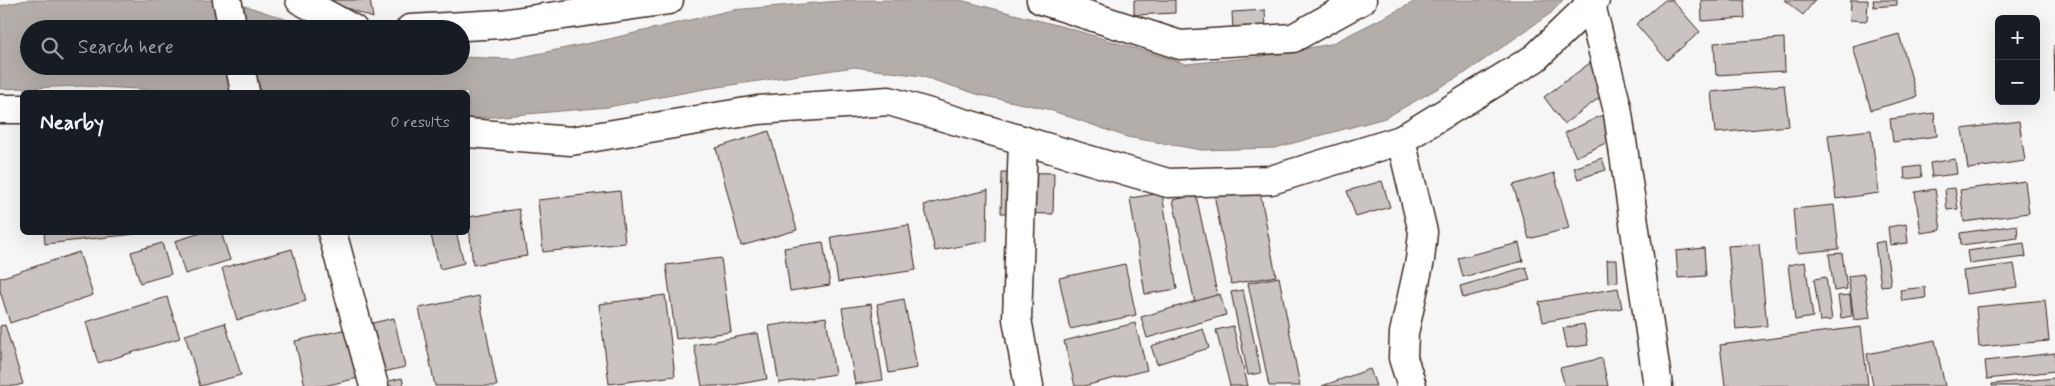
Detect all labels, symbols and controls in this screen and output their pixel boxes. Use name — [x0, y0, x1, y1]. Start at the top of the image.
map controls — [1995, 15, 2040, 105]
button: + — [1995, 15, 2040, 60]
search box — [20, 20, 470, 75]
icon: search — [38, 34, 66, 62]
text: Search here — [78, 35, 174, 60]
button: − — [1995, 60, 2040, 105]
text: Nearby — [40, 109, 104, 137]
text: 0 results — [390, 112, 450, 133]

